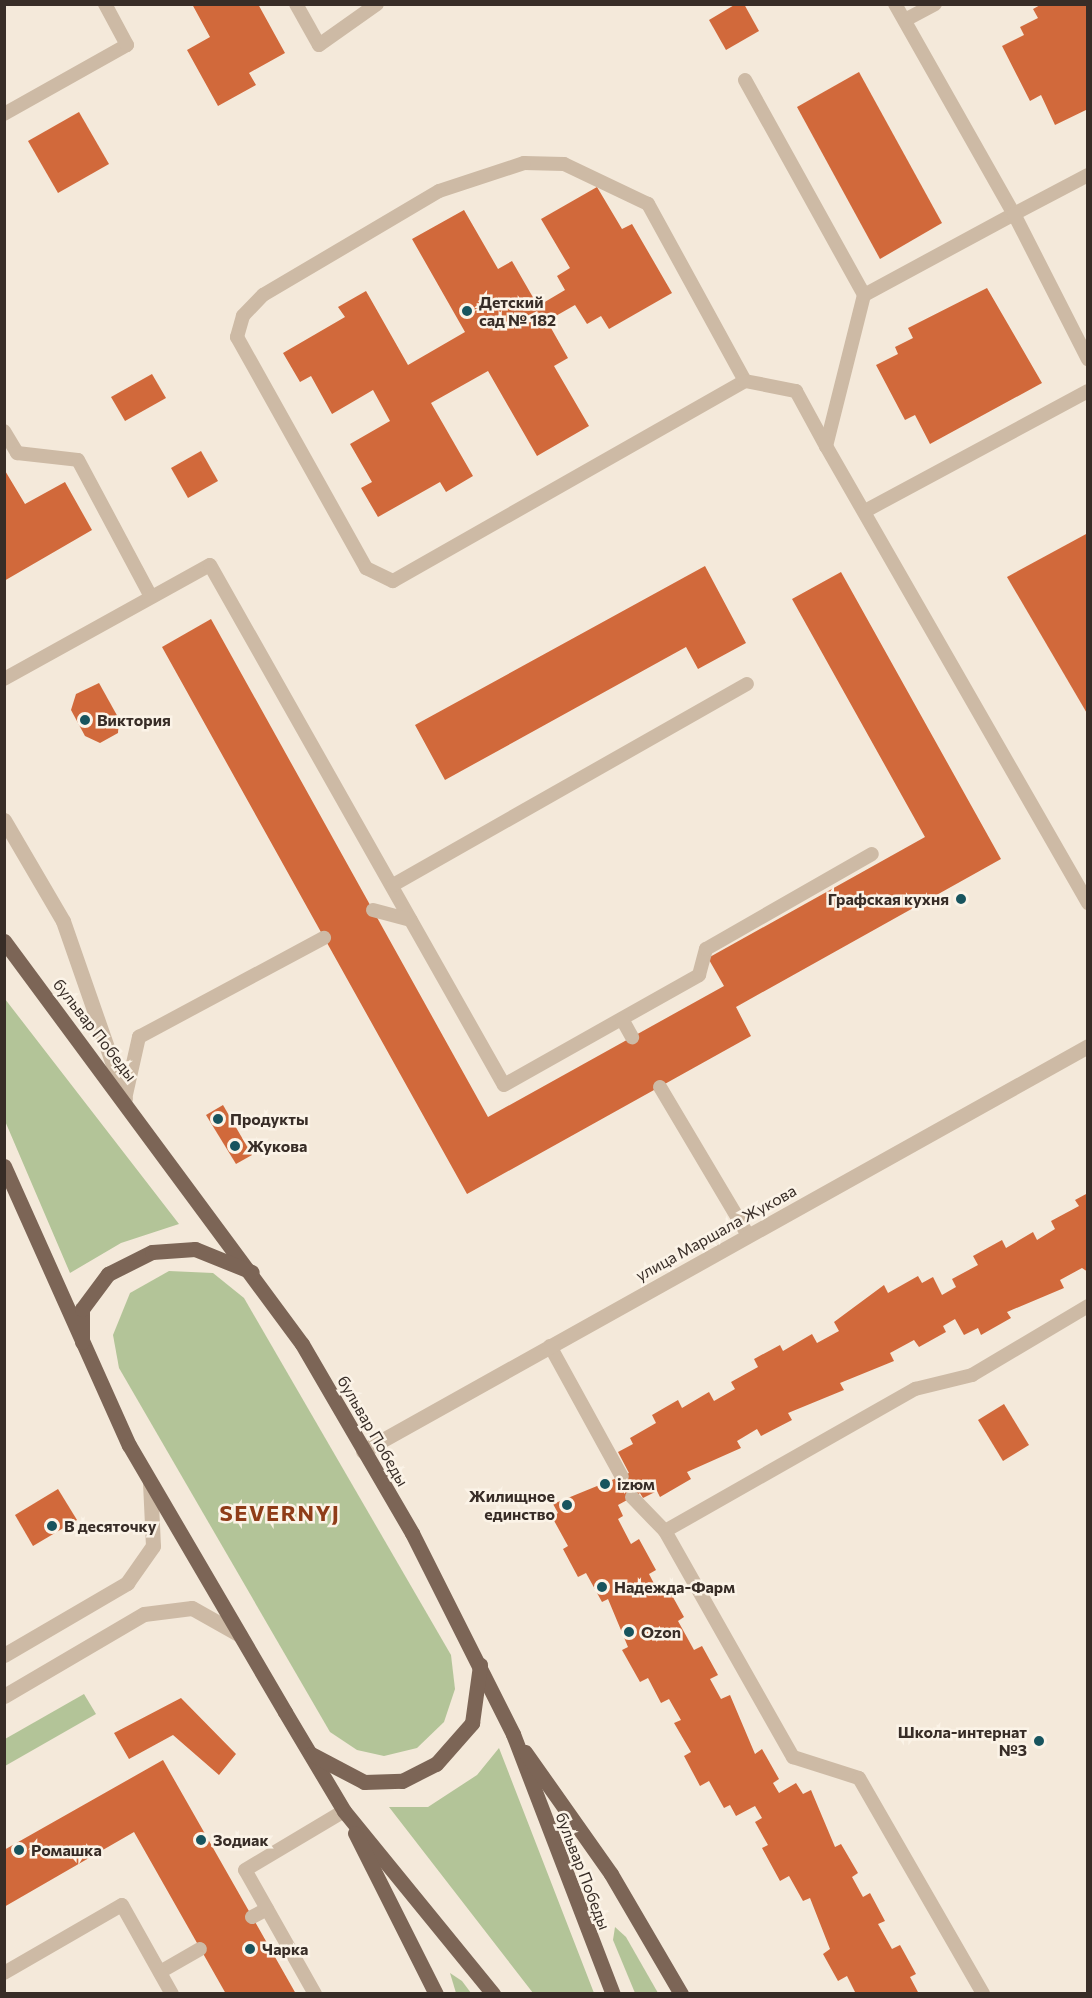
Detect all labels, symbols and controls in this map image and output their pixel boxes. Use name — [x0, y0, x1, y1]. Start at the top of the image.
place label: Детский сад № 182 — [479, 292, 556, 330]
marker: Детский сад № 182 — [460, 304, 474, 318]
place label: Виктория — [97, 710, 171, 730]
marker: Виктория — [78, 713, 92, 727]
place label: Графская кухня — [828, 889, 949, 909]
marker: Графская кухня — [954, 892, 968, 906]
street label: бульвар Победы — [49, 975, 141, 1085]
place label: Продукты — [230, 1109, 309, 1129]
marker: Продукты — [211, 1112, 225, 1126]
place label: Жукова — [247, 1136, 307, 1156]
marker: Жукова — [228, 1139, 242, 1153]
street label: улица Маршала Жукова — [632, 1181, 800, 1285]
street label: бульвар Победы — [334, 1372, 412, 1490]
place label: izюм — [617, 1474, 655, 1494]
marker: izюм — [598, 1477, 612, 1491]
place label: Жилищное единство — [469, 1486, 555, 1524]
marker: Жилищное единство — [560, 1498, 574, 1512]
district label: SEVERNYJ — [220, 1500, 340, 1526]
place label: В десяточку — [64, 1516, 156, 1536]
marker: В десяточку — [45, 1519, 59, 1533]
place label: Надежда-Фарм — [614, 1577, 735, 1597]
marker: Надежда-Фарм — [595, 1580, 609, 1594]
place label: Ozon — [641, 1622, 681, 1642]
marker: Ozon — [622, 1625, 636, 1639]
place label: Школа-интернат №3 — [898, 1722, 1027, 1760]
marker: Школа-интернат №3 — [1032, 1734, 1046, 1748]
street label: бульвар Победы — [552, 1809, 614, 1933]
place label: Зодиак — [213, 1830, 269, 1850]
marker: Зодиак — [194, 1833, 208, 1847]
place label: Ромашка — [31, 1840, 102, 1860]
marker: Ромашка — [12, 1843, 26, 1857]
place label: Чарка — [262, 1939, 308, 1959]
marker: Чарка — [243, 1942, 257, 1956]

